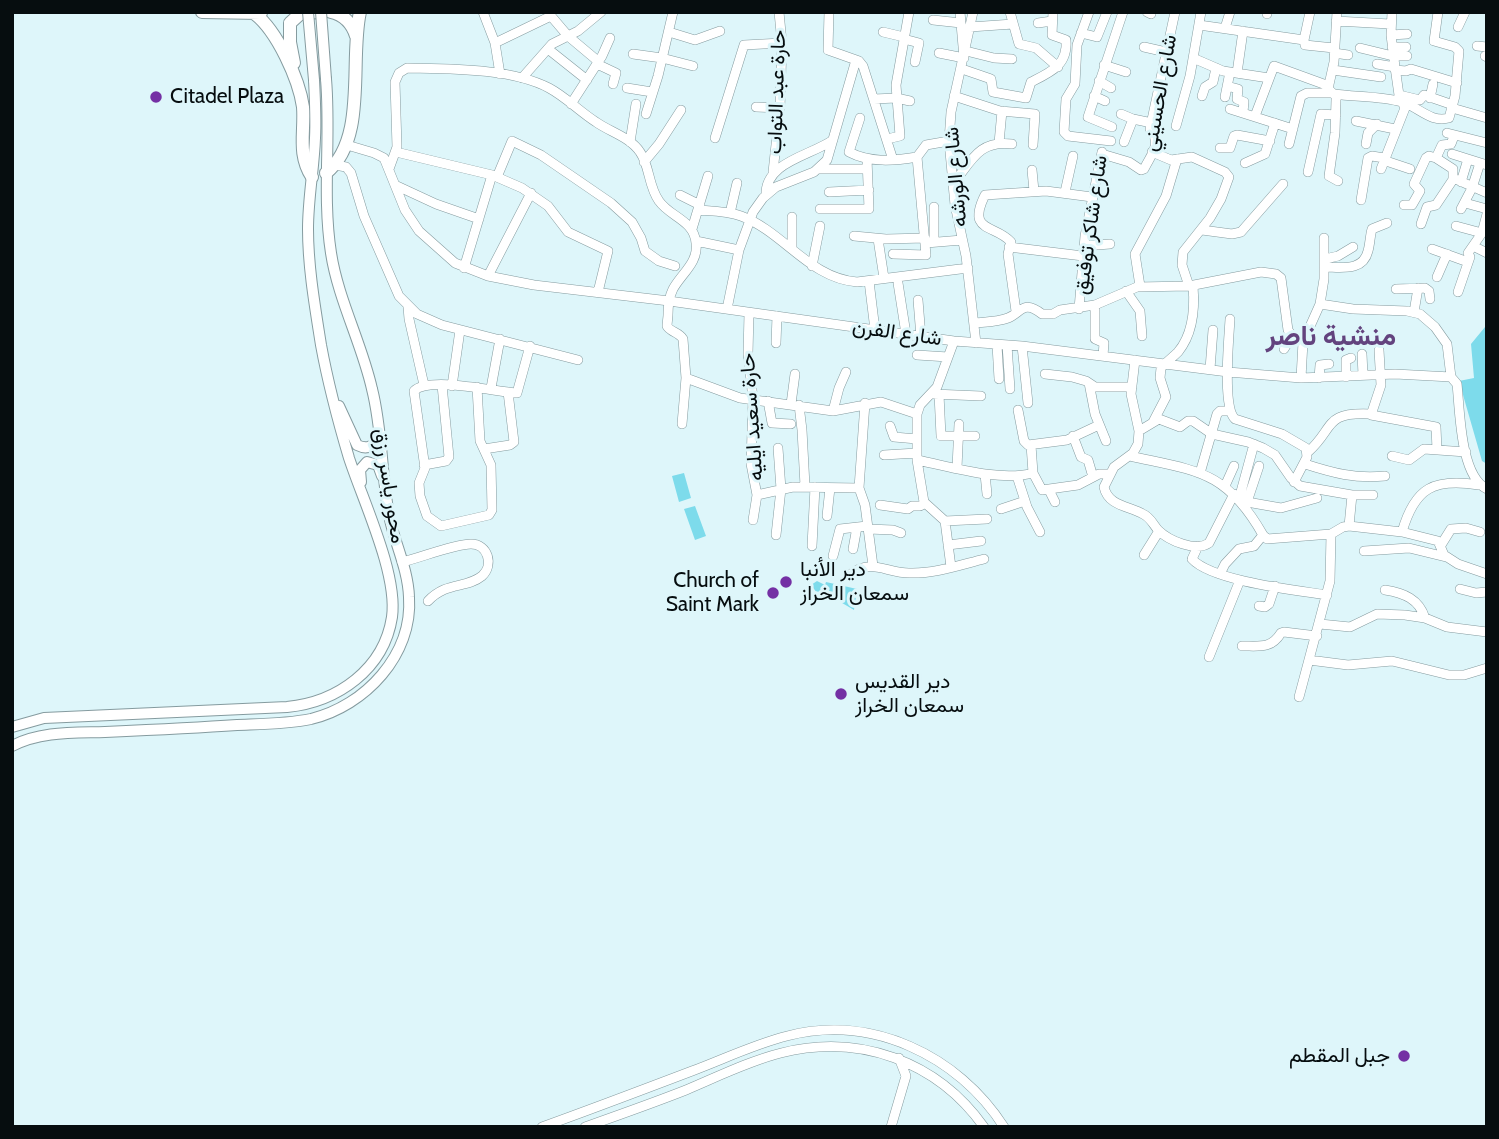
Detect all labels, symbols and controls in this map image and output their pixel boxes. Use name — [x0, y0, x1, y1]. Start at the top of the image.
street label: حارة عبد التواب — [762, 29, 792, 155]
street label: شارع الحسيني — [1137, 33, 1183, 153]
place label: Citadel Plaza — [170, 84, 284, 110]
marker: Citadel Plaza — [148, 89, 164, 105]
street label: شارع الورشه — [939, 126, 973, 228]
street label: شارع شاكر توفيق — [1069, 154, 1113, 296]
street label: شارع الفرن — [851, 314, 943, 352]
district label: منشية ناصر — [1266, 320, 1396, 354]
street label: حارة سعيد ايليه — [735, 352, 769, 482]
street label: محور ياسر رزق — [367, 427, 411, 545]
place label: دير الأنبا سمعان الخراز — [800, 557, 909, 607]
place label: Church of Saint Mark — [666, 568, 759, 618]
marker: دير الأنبا سمعان الخراز — [778, 574, 794, 590]
marker: Church of Saint Mark — [765, 585, 781, 601]
place label: دير القديس سمعان الخراز — [855, 669, 964, 719]
marker: دير القديس سمعان الخراز — [833, 686, 849, 702]
place label: جبل المقطم — [1289, 1043, 1390, 1069]
marker: جبل المقطم — [1396, 1048, 1412, 1064]

